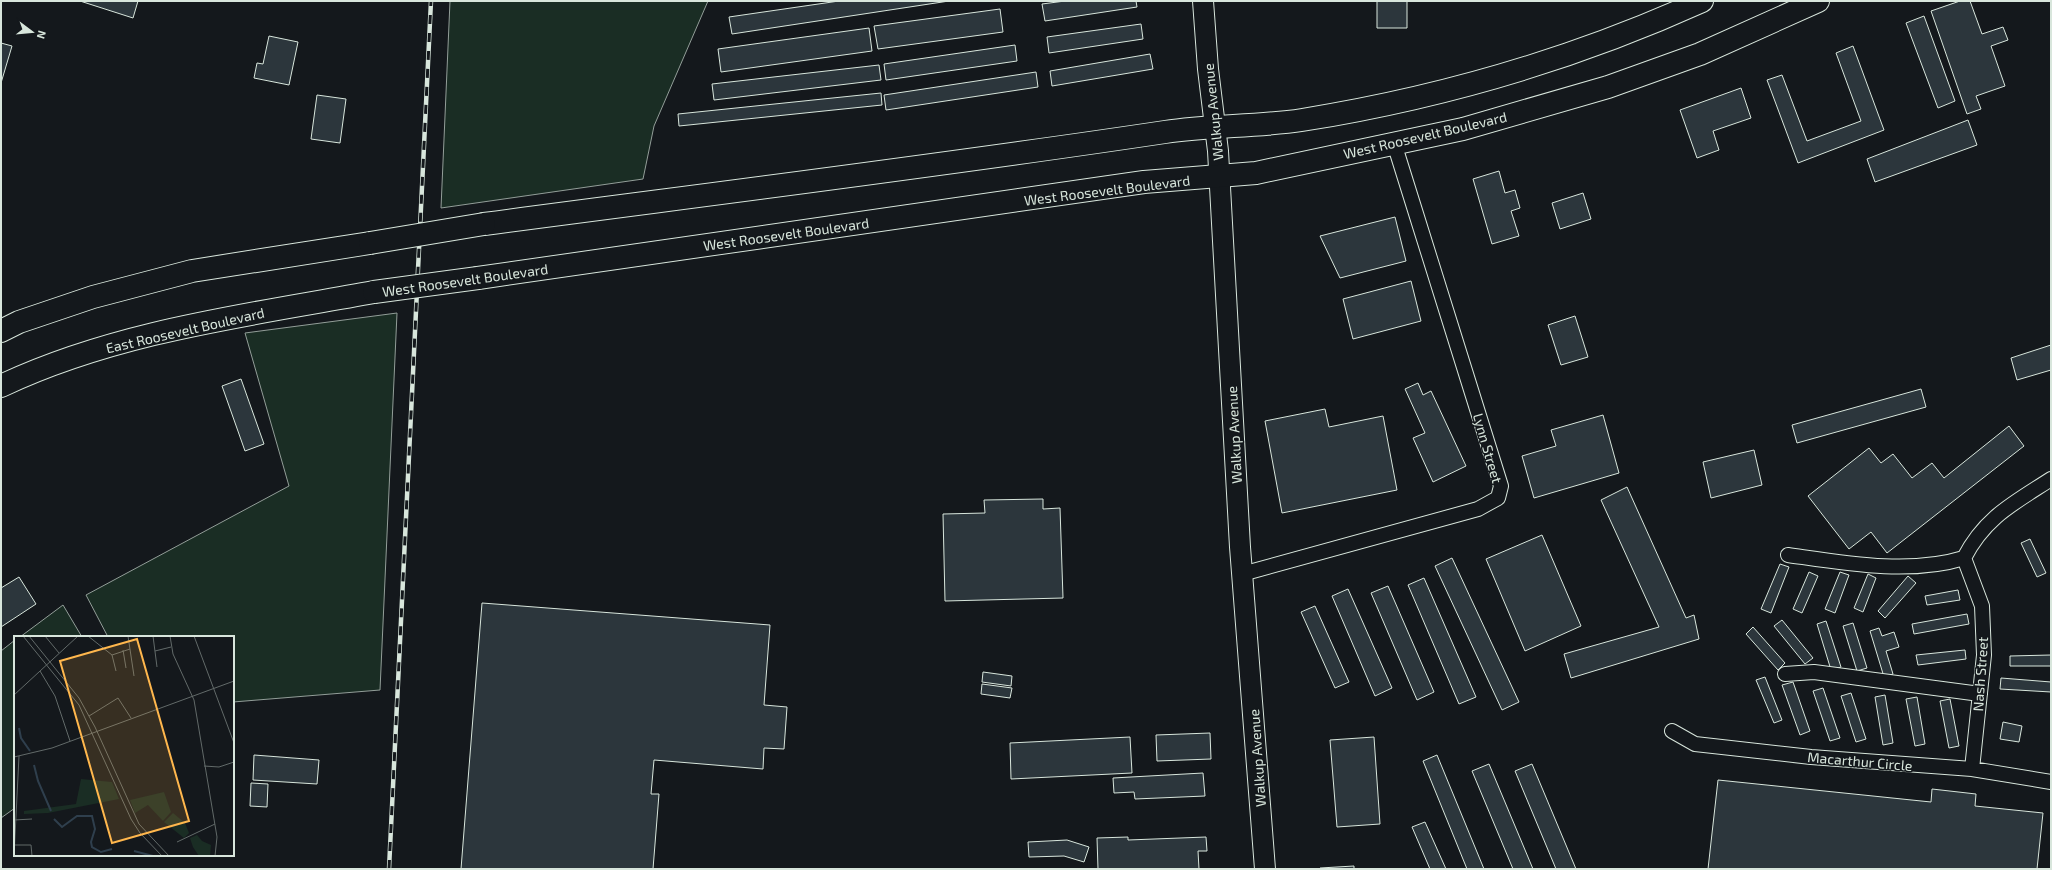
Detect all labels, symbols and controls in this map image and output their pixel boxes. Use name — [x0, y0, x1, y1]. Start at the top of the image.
north arrow — [12, 12, 52, 52]
text: N — [35, 29, 49, 41]
street label: Walkup Avenue — [1199, 62, 1227, 162]
street label: West Roosevelt Boulevard — [1342, 108, 1508, 162]
street label: West Roosevelt Boulevard — [1023, 171, 1191, 209]
street label: West Roosevelt Boulevard — [702, 214, 870, 254]
street label: West Roosevelt Boulevard — [381, 260, 549, 300]
street label: East Roosevelt Boulevard — [104, 303, 266, 357]
street label: Walkup Avenue — [1223, 386, 1245, 484]
street label: Lynn Street — [1470, 411, 1506, 485]
inset map — [14, 636, 234, 856]
street label: Nash Street — [1969, 636, 1991, 712]
street label: Walkup Avenue — [1245, 709, 1269, 807]
street label: Macarthur Circle — [1807, 748, 1913, 774]

